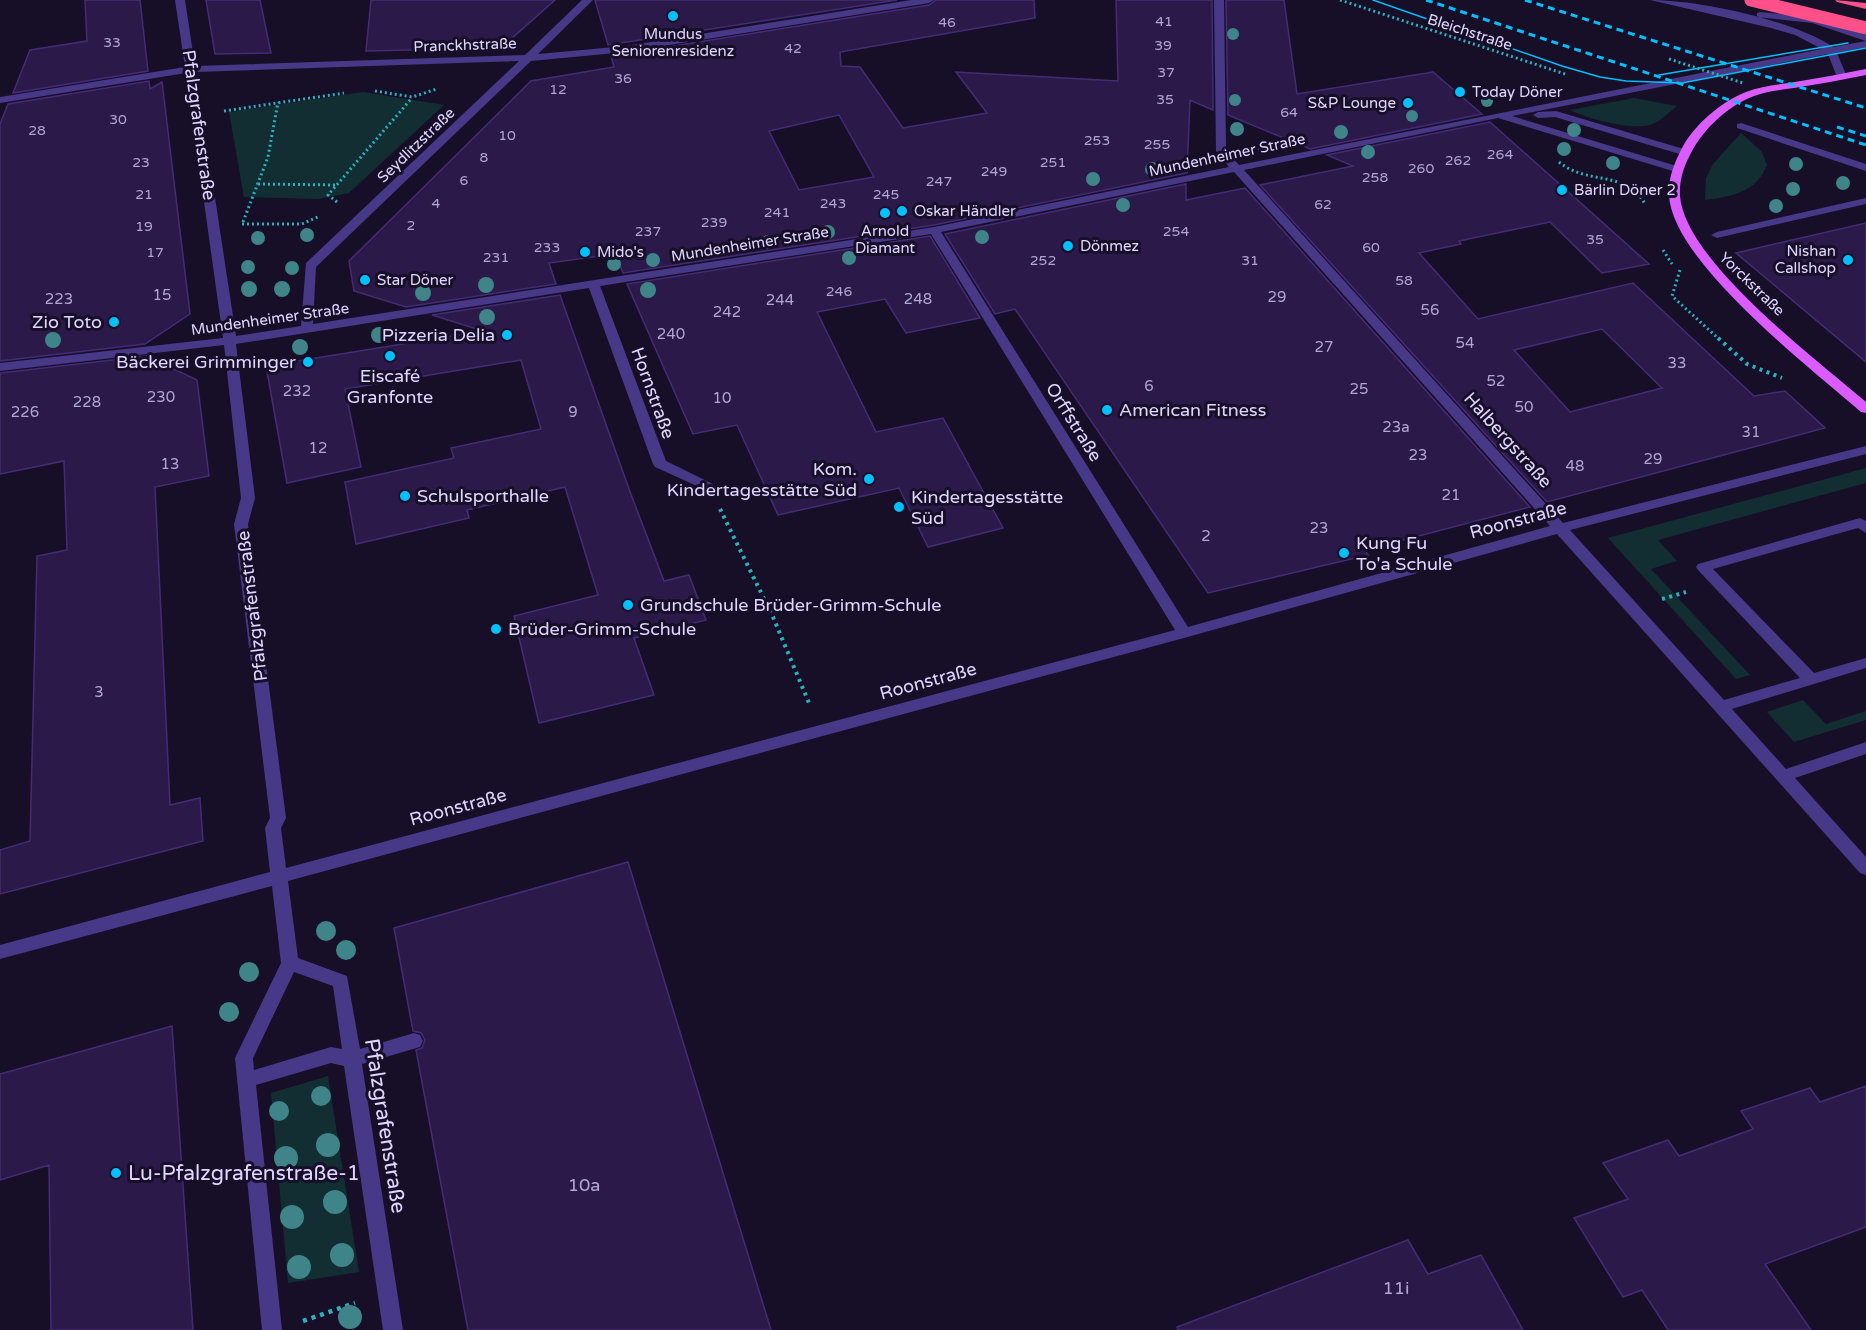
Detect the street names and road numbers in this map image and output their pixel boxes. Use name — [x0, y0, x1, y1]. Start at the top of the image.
street label: Bleichstraße — [1425, 10, 1515, 54]
street label: Pranckhstraße — [413, 34, 517, 56]
street label: Pfalzgrafenstraße — [178, 48, 220, 202]
street label: Seydlitzstraße — [374, 104, 458, 186]
street label: Mundenheimer Straße — [1147, 130, 1307, 180]
street label: Mundenheimer Straße — [670, 223, 830, 265]
street label: Yorckstraße — [1716, 248, 1788, 320]
street label: Mundenheimer Straße — [190, 299, 350, 339]
street label: Hornstraße — [626, 344, 680, 442]
street label: Orffstraße — [1041, 378, 1107, 466]
street label: Halbergstraße — [1459, 388, 1557, 492]
street label: Roonstraße — [1467, 497, 1569, 543]
street label: Pfalzgrafenstraße — [232, 529, 272, 683]
street label: Roonstraße — [877, 658, 979, 704]
street label: Roonstraße — [407, 784, 509, 830]
street label: Pfalzgrafenstraße — [359, 1037, 411, 1215]

